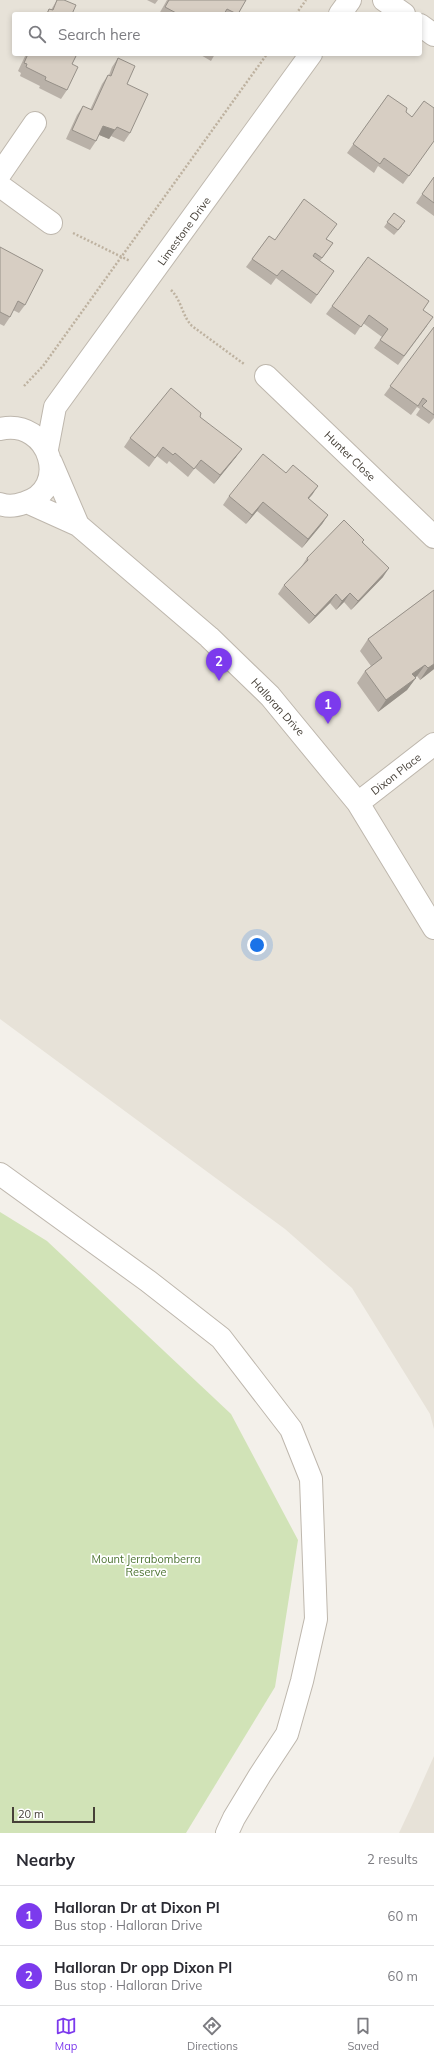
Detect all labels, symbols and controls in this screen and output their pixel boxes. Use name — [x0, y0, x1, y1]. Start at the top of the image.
search box — [12, 12, 422, 56]
icon: search — [26, 23, 48, 45]
text: Search here — [58, 25, 140, 44]
street label: Limestone Drive — [154, 194, 214, 268]
street label: Hunter Close — [321, 428, 379, 484]
pin: 2 — [206, 648, 232, 681]
street label: Halloran Drive — [248, 675, 308, 739]
pin: 1 — [315, 691, 341, 724]
street label: Dixon Place — [368, 750, 424, 798]
your location — [247, 935, 267, 955]
park label: Mount Jerrabomberra Reserve — [91, 1552, 201, 1579]
scale bar — [12, 1805, 95, 1824]
text: 20 m — [18, 1807, 44, 1821]
text: Nearby — [16, 1849, 75, 1870]
text: 2 results — [367, 1851, 418, 1867]
text: Halloran Dr at Dixon Pl — [54, 1898, 220, 1917]
text: 1 — [25, 1908, 33, 1924]
text: 60 m — [388, 1908, 418, 1924]
text: Bus stop · Halloran Drive — [54, 1917, 202, 1933]
text: Halloran Dr opp Dixon Pl — [54, 1958, 232, 1977]
text: 2 — [25, 1968, 33, 1984]
text: 60 m — [388, 1968, 418, 1984]
text: Bus stop · Halloran Drive — [54, 1977, 202, 1993]
tab: Map — [55, 2015, 77, 2053]
tab: Directions — [187, 2015, 238, 2053]
tab: Saved — [347, 2015, 379, 2053]

